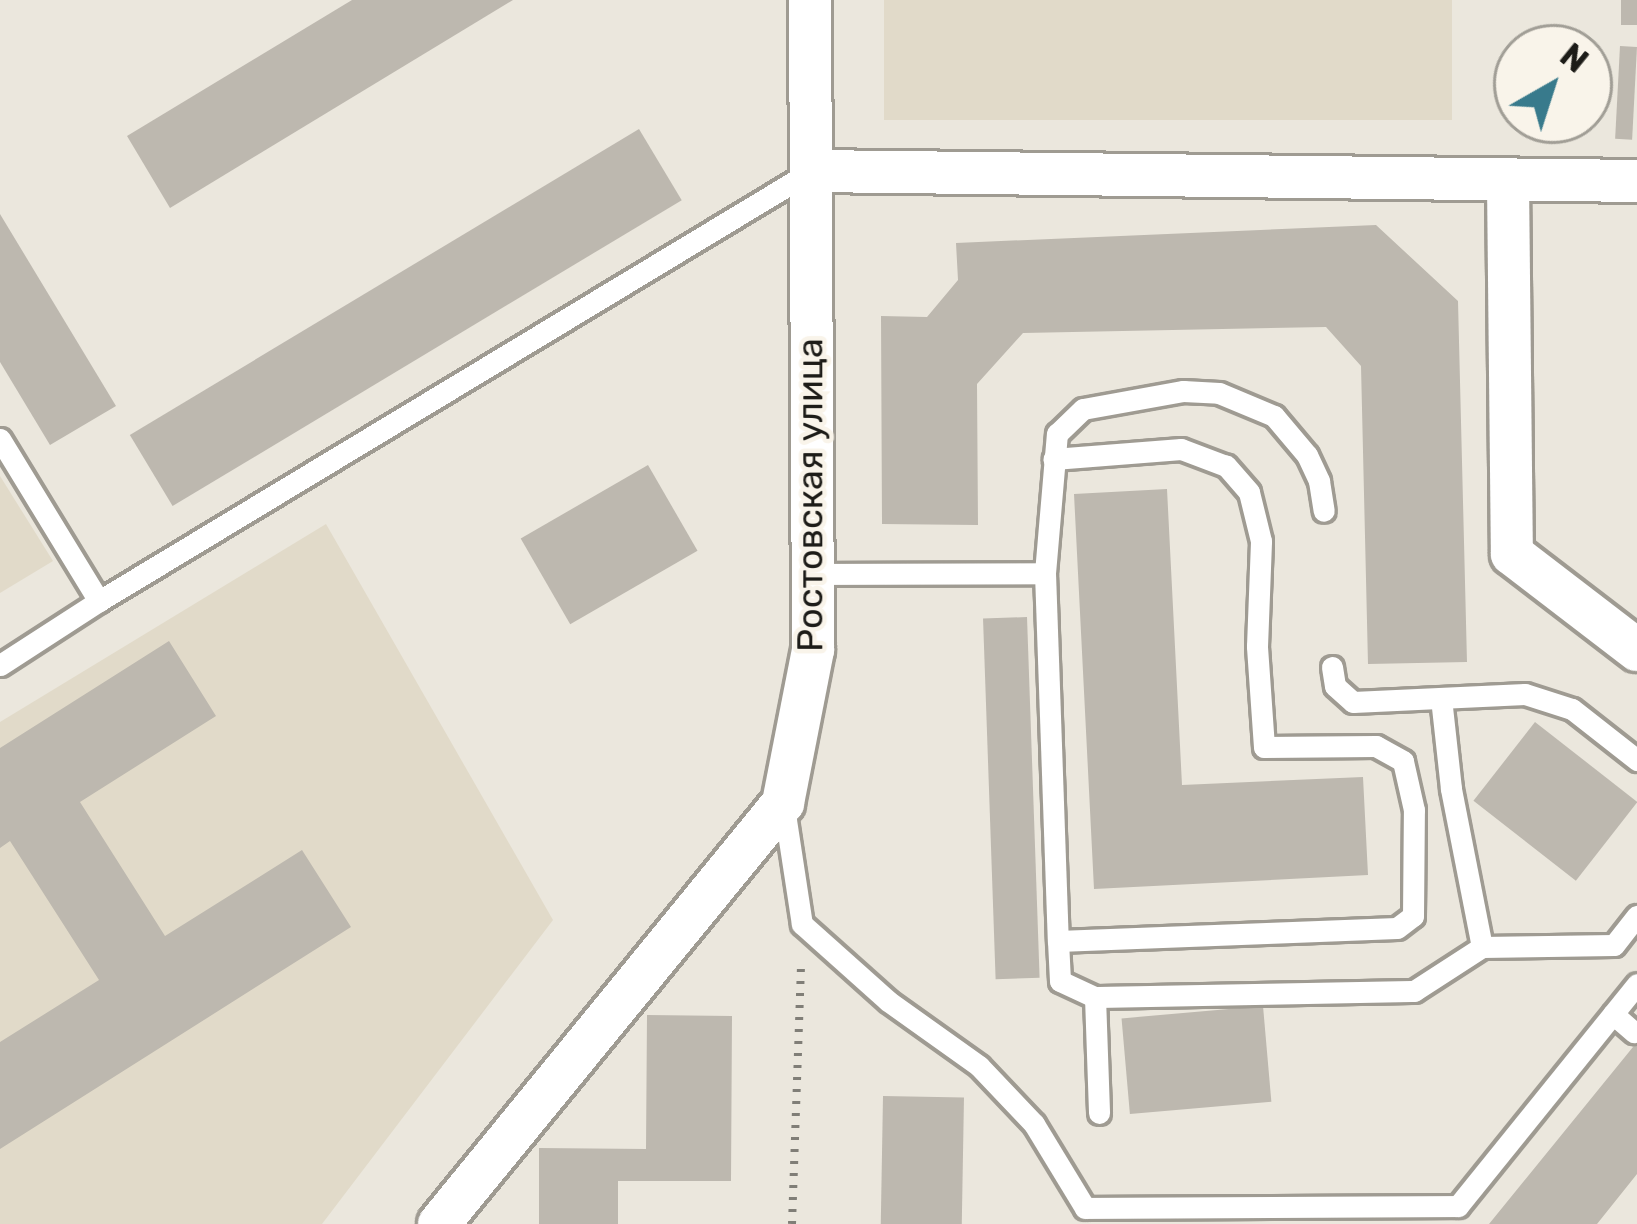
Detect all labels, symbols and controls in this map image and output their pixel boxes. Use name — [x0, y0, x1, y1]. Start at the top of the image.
north arrow — [1493, 24, 1613, 144]
text: N — [1553, 35, 1596, 81]
street label: Ростовская улица — [788, 338, 832, 652]

